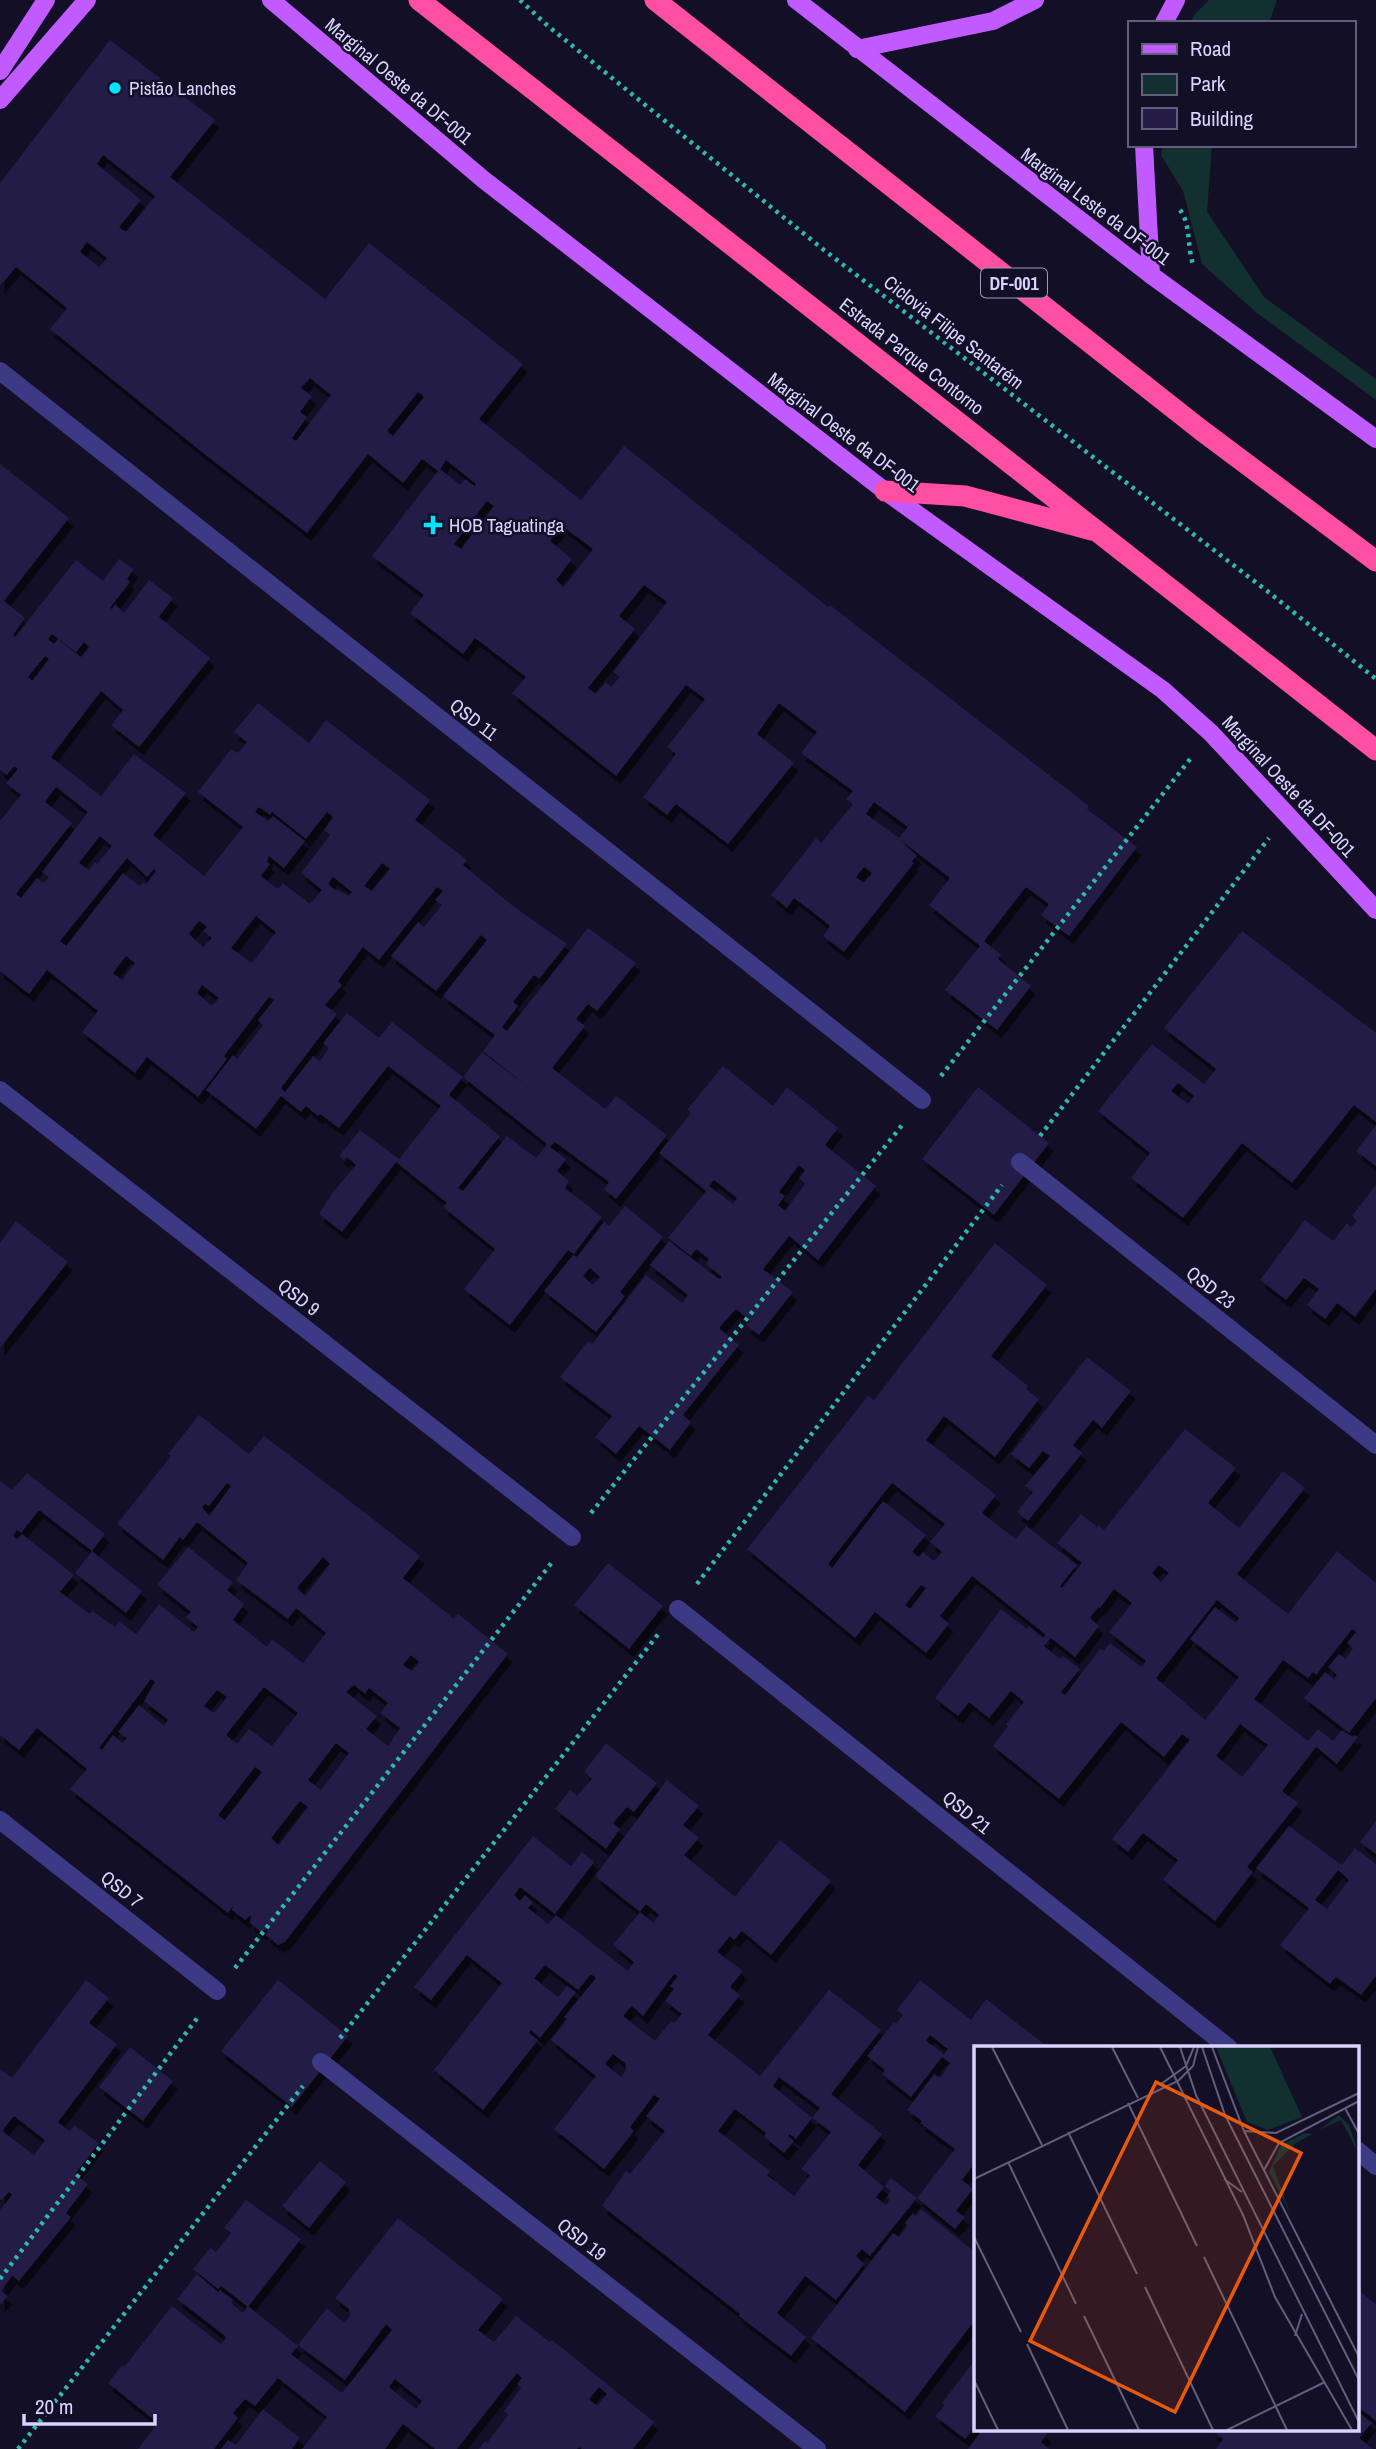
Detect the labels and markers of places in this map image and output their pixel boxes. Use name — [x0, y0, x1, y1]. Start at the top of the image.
place label: Pistão Lanches — [129, 75, 237, 101]
marker: Pistão Lanches — [107, 80, 123, 96]
place label: HOB Taguatinga — [449, 512, 565, 538]
marker: HOB Taguatinga — [423, 515, 443, 535]

